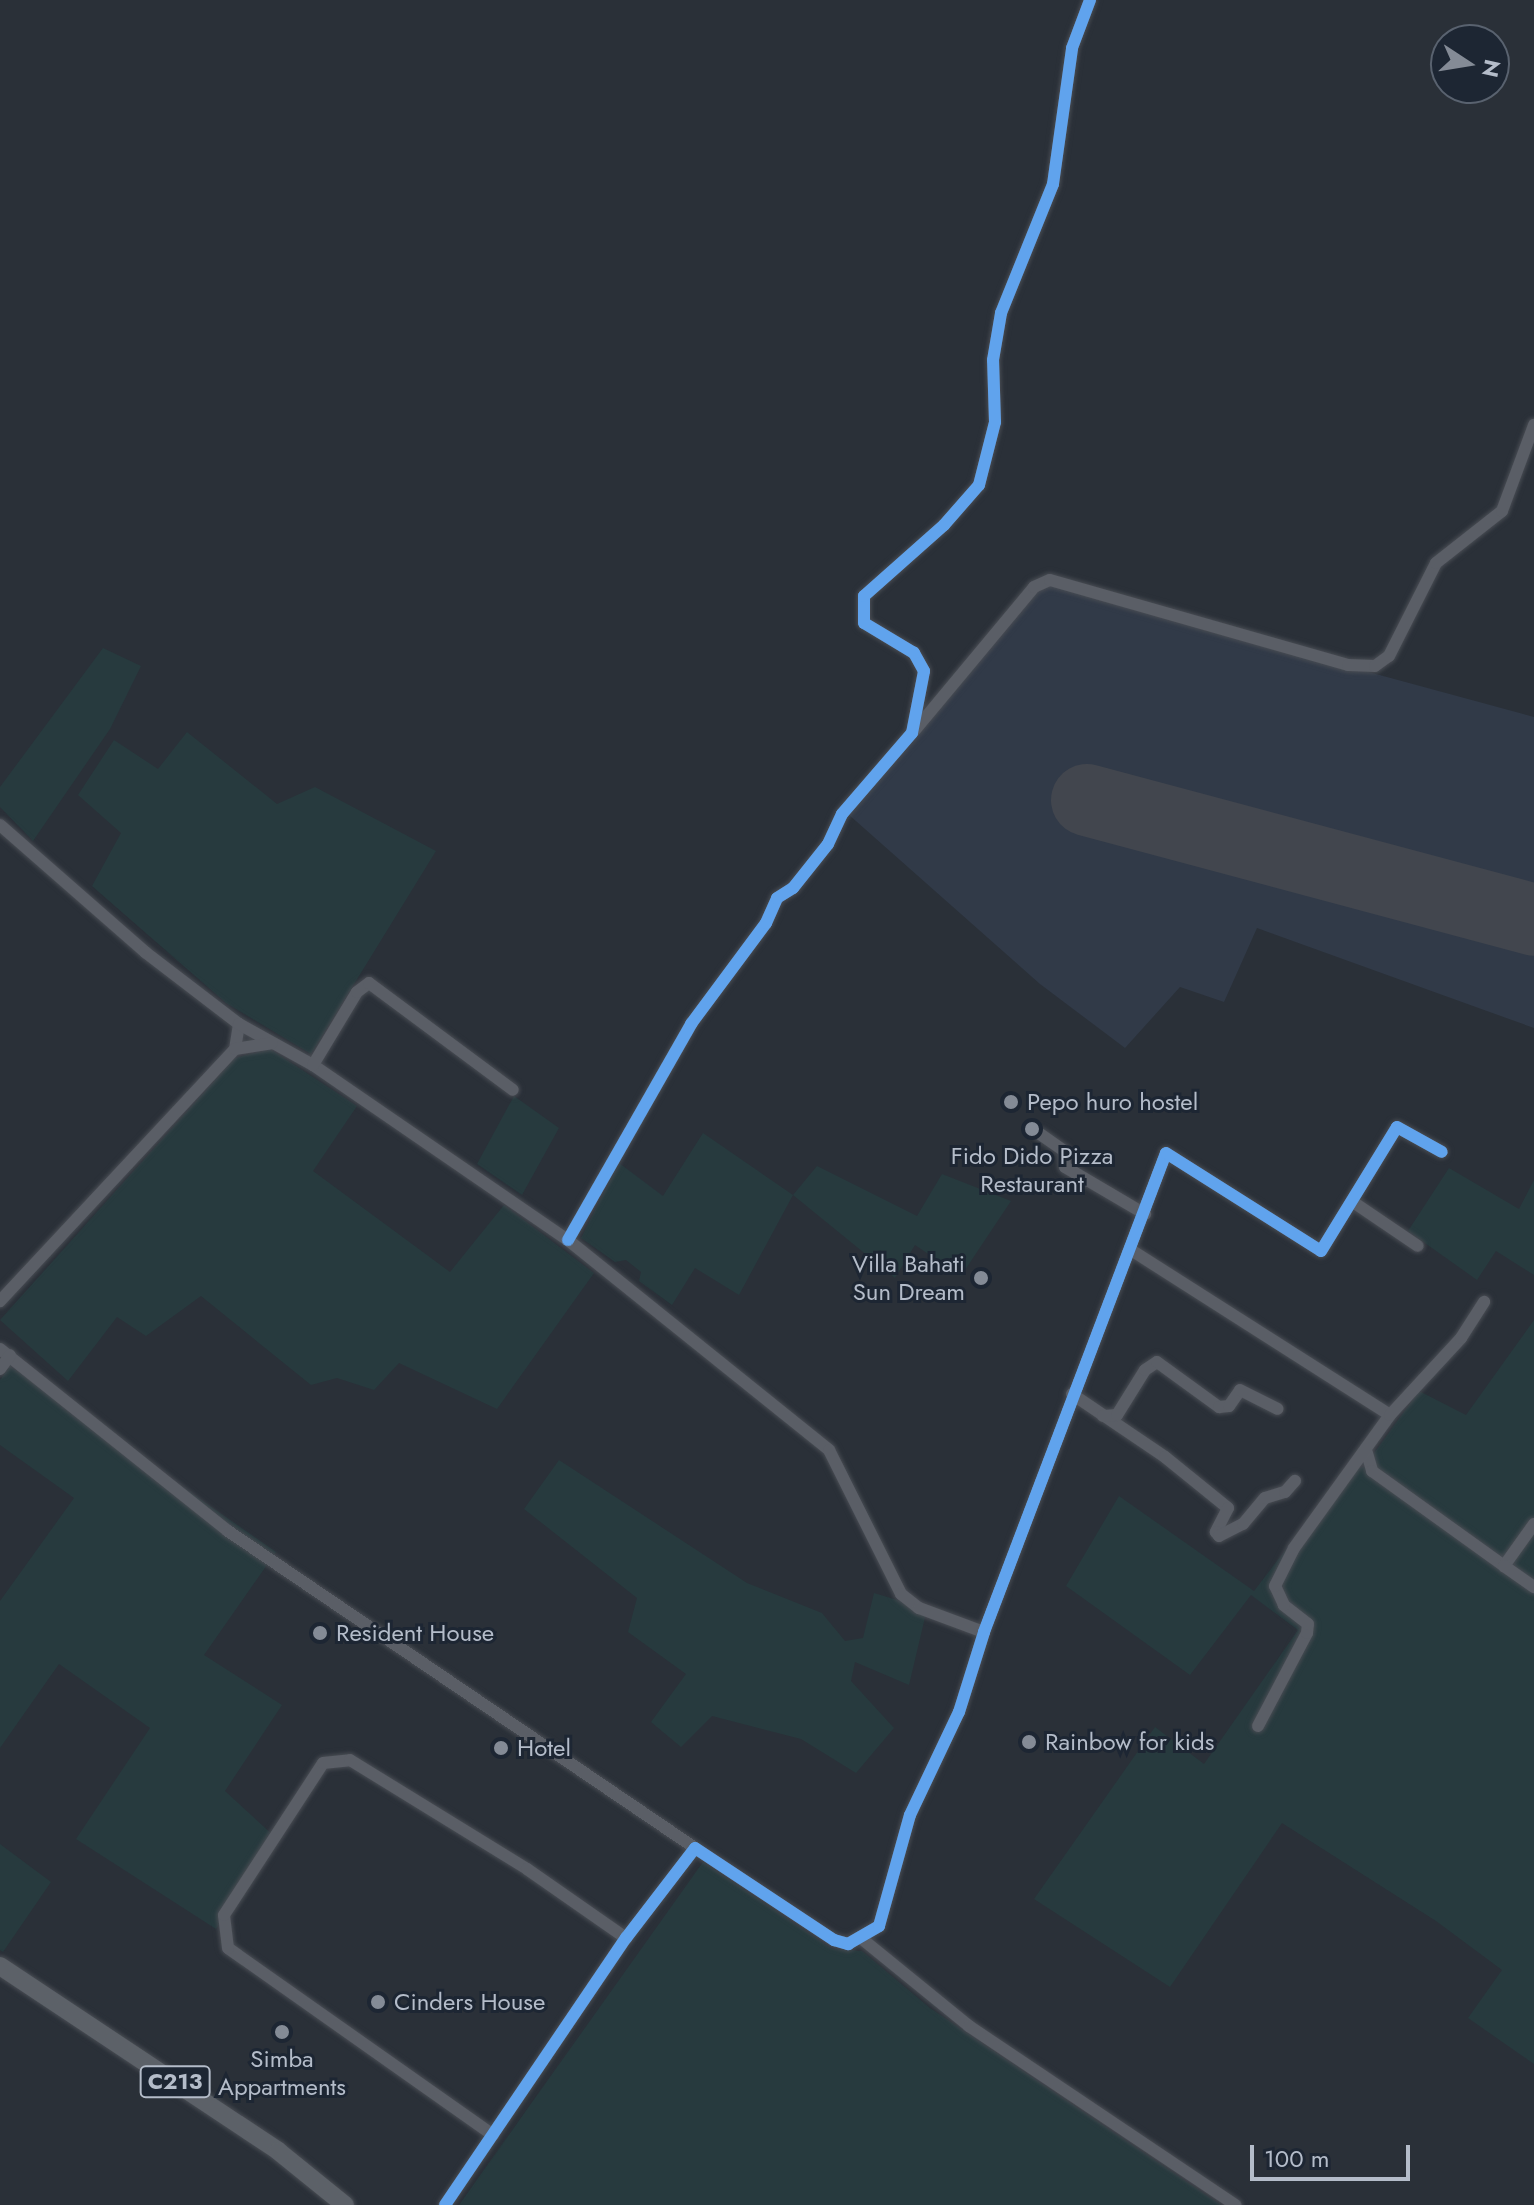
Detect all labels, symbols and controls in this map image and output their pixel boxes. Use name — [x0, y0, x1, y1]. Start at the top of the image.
north arrow — [1430, 24, 1510, 104]
text: N — [1474, 57, 1509, 80]
place label: Pepo huro hostel — [1027, 1088, 1198, 1116]
marker: Pepo huro hostel — [1002, 1093, 1020, 1111]
marker: Fido Dido Pizza Restaurant — [1023, 1120, 1041, 1138]
place label: Fido Dido Pizza Restaurant — [951, 1142, 1113, 1198]
place label: Villa Bahati Sun Dream — [852, 1250, 965, 1306]
marker: Villa Bahati Sun Dream — [972, 1269, 990, 1287]
place label: Resident House — [336, 1619, 494, 1647]
marker: Resident House — [311, 1624, 329, 1642]
place label: Rainbow for kids — [1045, 1728, 1214, 1756]
marker: Rainbow for kids — [1020, 1733, 1038, 1751]
place label: Hotel — [517, 1734, 571, 1762]
marker: Hotel — [492, 1739, 510, 1757]
place label: Cinders House — [394, 1988, 545, 2016]
marker: Cinders House — [369, 1993, 387, 2011]
marker: Simba Appartments — [273, 2023, 291, 2041]
place label: Simba Appartments — [218, 2045, 346, 2101]
road number: C213 — [139, 2064, 211, 2100]
scale bar — [1254, 2129, 1414, 2179]
text: 100 m — [1264, 2141, 1330, 2176]

